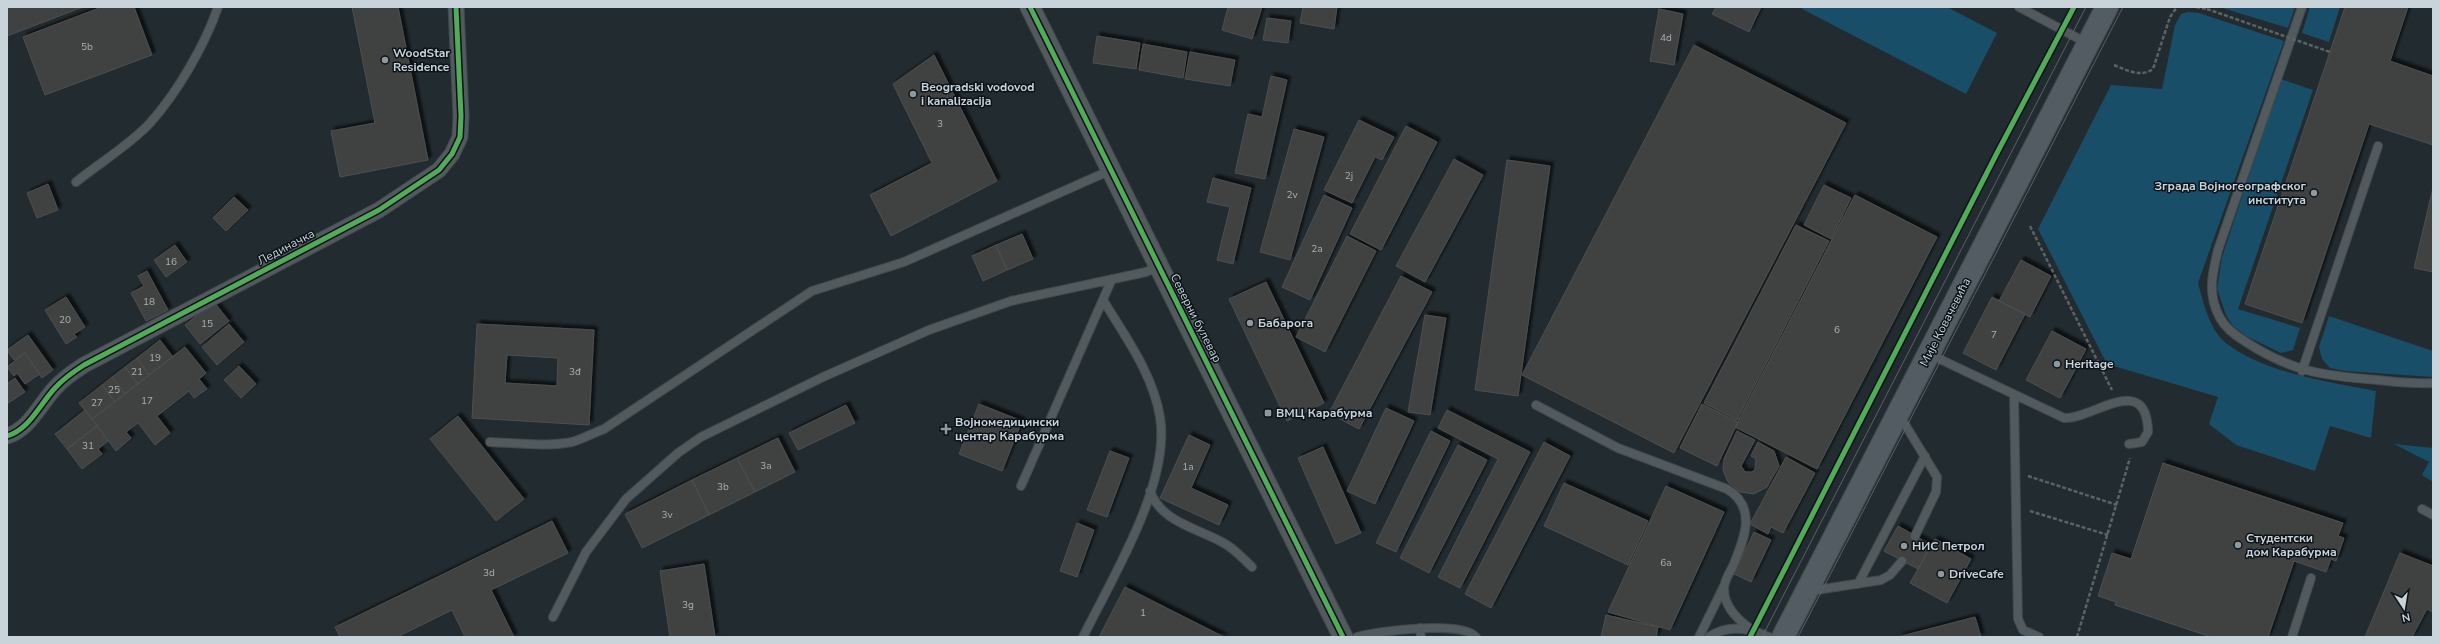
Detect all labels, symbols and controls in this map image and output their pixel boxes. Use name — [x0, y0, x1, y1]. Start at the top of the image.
house number: 4d — [1660, 31, 1672, 45]
house number: 5b — [81, 40, 93, 54]
place label: WoodStar Residence — [393, 45, 450, 75]
marker: WoodStar Residence — [380, 55, 390, 65]
place label: Beogradski vodovod i kanalizacija — [921, 79, 1034, 109]
marker: Beogradski vodovod i kanalizacija — [908, 89, 918, 99]
house number: 3 — [937, 117, 943, 131]
house number: 2j — [1345, 169, 1353, 183]
place label: Зграда Војногеографског института — [2154, 178, 2307, 208]
house number: 2v — [1286, 188, 1298, 202]
marker: Зграда Војногеографског института — [2309, 188, 2319, 198]
street label: Лединачка — [255, 225, 317, 269]
house number: 2a — [1311, 242, 1323, 256]
house number: 16 — [165, 255, 177, 269]
street label: Северни булевар — [1167, 271, 1225, 365]
street label: Мије Ковачевића — [1916, 275, 1974, 369]
house number: 18 — [143, 295, 155, 309]
house number: 20 — [59, 313, 71, 327]
place label: Бабарога — [1258, 315, 1313, 331]
house number: 15 — [201, 317, 213, 331]
marker: Бабарога — [1245, 318, 1255, 328]
house number: 6 — [1834, 323, 1840, 337]
house number: 7 — [1991, 328, 1997, 342]
house number: 19 — [149, 351, 161, 365]
place label: Heritage — [2065, 356, 2114, 372]
marker: Heritage — [2052, 359, 2062, 369]
house number: 21 — [131, 365, 143, 379]
house number: 3đ — [569, 365, 581, 379]
house number: 25 — [108, 383, 120, 397]
house number: 17 — [141, 394, 153, 408]
house number: 27 — [91, 396, 103, 410]
place label: ВМЦ Карабурма — [1276, 405, 1372, 421]
marker: ВМЦ Карабурма — [1263, 408, 1273, 418]
place label: Војномедицински центар Карабурма — [955, 414, 1064, 444]
marker: Војномедицински центар Карабурма — [940, 423, 952, 435]
house number: 31 — [82, 439, 94, 453]
house number: 3a — [760, 459, 772, 473]
house number: 1a — [1182, 460, 1194, 474]
house number: 3b — [717, 480, 729, 494]
house number: 3v — [661, 508, 673, 522]
place label: Студентски дом Карабурма — [2246, 530, 2337, 560]
place label: НИС Петрол — [1912, 538, 1985, 554]
marker: Студентски дом Карабурма — [2233, 540, 2243, 550]
marker: НИС Петрол — [1899, 541, 1909, 551]
house number: 6a — [1660, 556, 1672, 570]
house number: 3d — [483, 566, 495, 580]
place label: DriveCafe — [1949, 566, 2004, 582]
marker: DriveCafe — [1936, 569, 1946, 579]
north arrow — [2384, 588, 2424, 628]
house number: 3g — [682, 598, 694, 612]
house number: 1 — [1140, 606, 1146, 620]
text: N — [2400, 609, 2412, 625]

